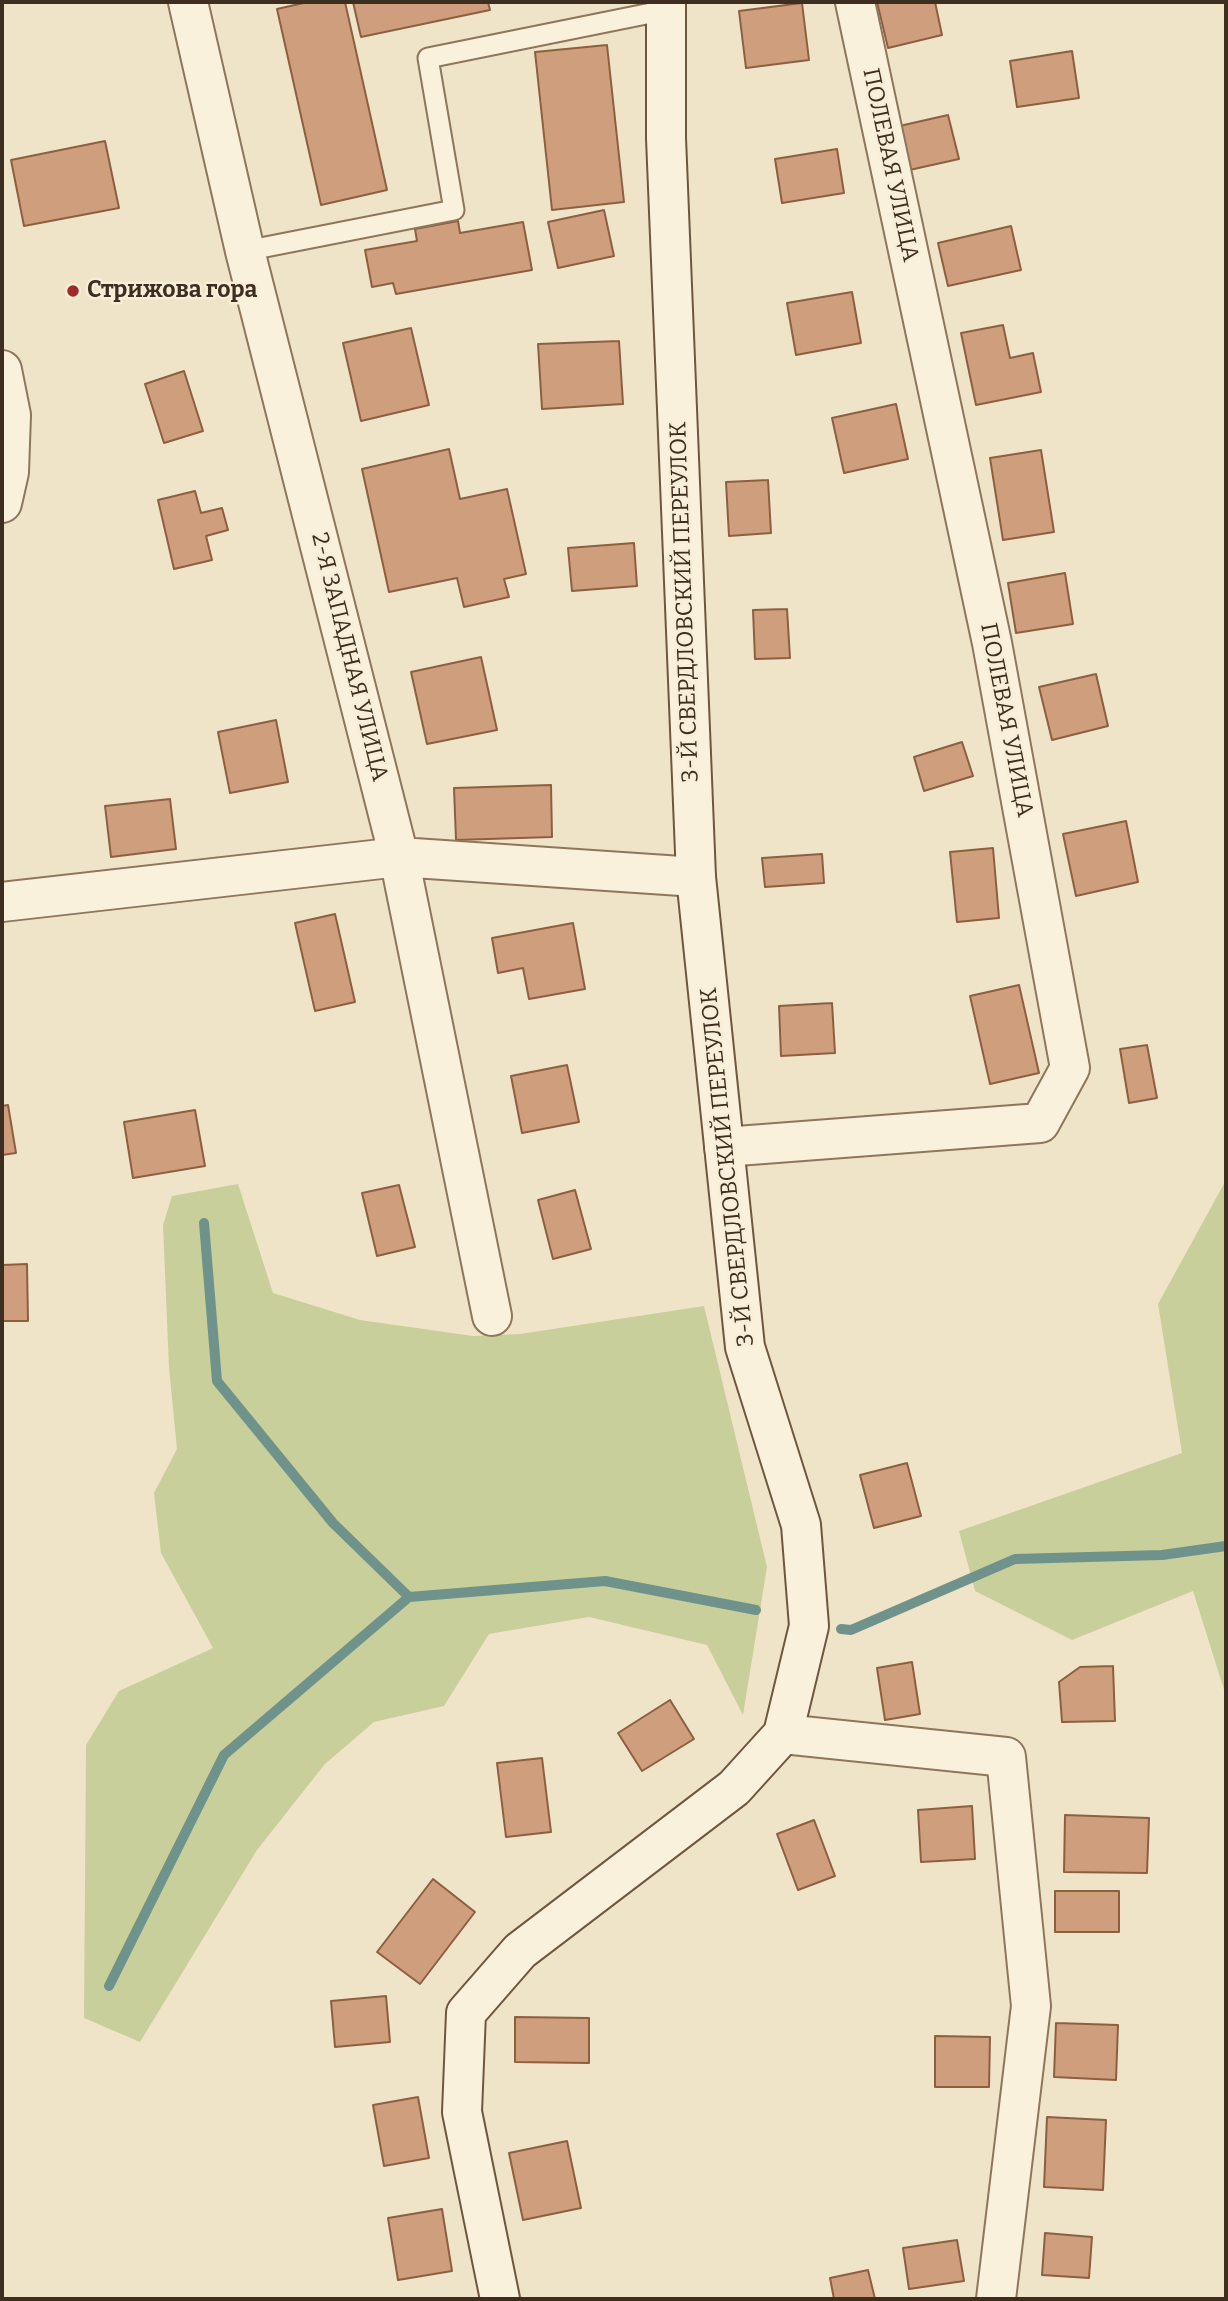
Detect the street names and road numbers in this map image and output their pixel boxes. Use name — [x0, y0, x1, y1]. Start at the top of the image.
street label: ПОЛЕВАЯ УЛИЦА — [856, 66, 924, 264]
street label: 3-Й СВЕРДЛОВСКИЙ ПЕРЕУЛОК — [665, 421, 705, 783]
street label: 2-Я ЗАПАДНАЯ УЛИЦА — [305, 530, 393, 784]
street label: ПОЛЕВАЯ УЛИЦА — [974, 621, 1038, 819]
street label: 3-Й СВЕРДЛОВСКИЙ ПЕРЕУЛОК — [695, 986, 761, 1348]

